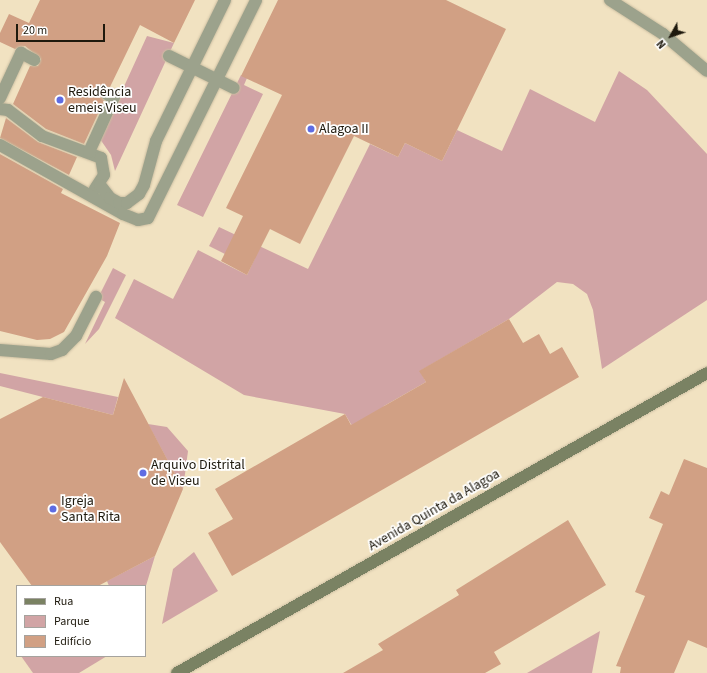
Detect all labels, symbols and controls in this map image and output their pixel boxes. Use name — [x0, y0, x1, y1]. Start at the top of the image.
scale bar — [18, 16, 107, 42]
north arrow — [651, 16, 691, 56]
text: 20 m — [23, 22, 47, 39]
text: N — [653, 36, 670, 52]
place label: Residência emeis Viseu — [68, 84, 137, 116]
marker: Residência emeis Viseu — [55, 95, 65, 105]
place label: Alagoa II — [319, 121, 369, 137]
marker: Alagoa II — [306, 124, 316, 134]
place label: Arquivo Distrital de Viseu — [151, 457, 245, 490]
street label: Avenida Quinta da Alagoa — [365, 465, 503, 555]
marker: Arquivo Distrital de Viseu — [138, 468, 148, 478]
place label: Igreja Santa Rita — [61, 493, 120, 526]
marker: Igreja Santa Rita — [48, 504, 58, 514]
legend — [16, 585, 146, 657]
text: Rua — [54, 593, 73, 610]
text: Parque — [54, 613, 90, 630]
text: Edifício — [54, 633, 91, 650]

